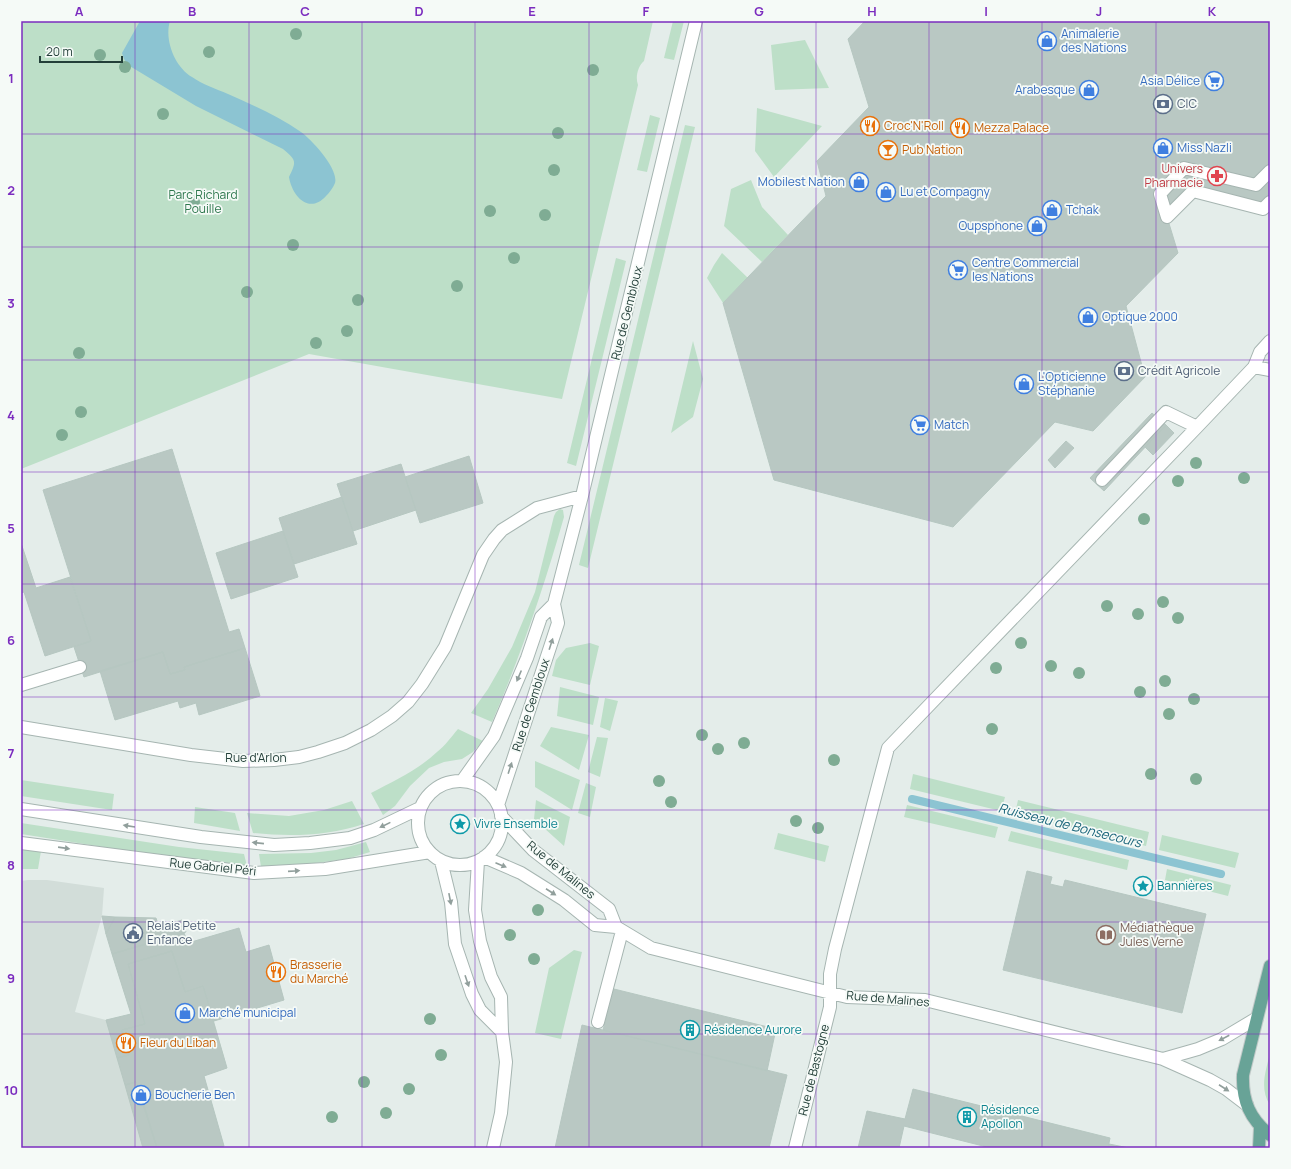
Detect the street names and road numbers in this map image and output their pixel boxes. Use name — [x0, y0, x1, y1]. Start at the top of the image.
street label: Rue de Gembloux — [607, 263, 647, 362]
street label: Rue de Gembloux — [508, 656, 554, 753]
street label: Rue d'Arlon — [225, 749, 287, 766]
street label: Rue de Malines — [524, 837, 599, 902]
street label: Rue Gabriel Péri — [169, 853, 257, 880]
street label: Rue de Malines — [846, 986, 930, 1011]
street label: Rue de Bastogne — [794, 1022, 833, 1117]

